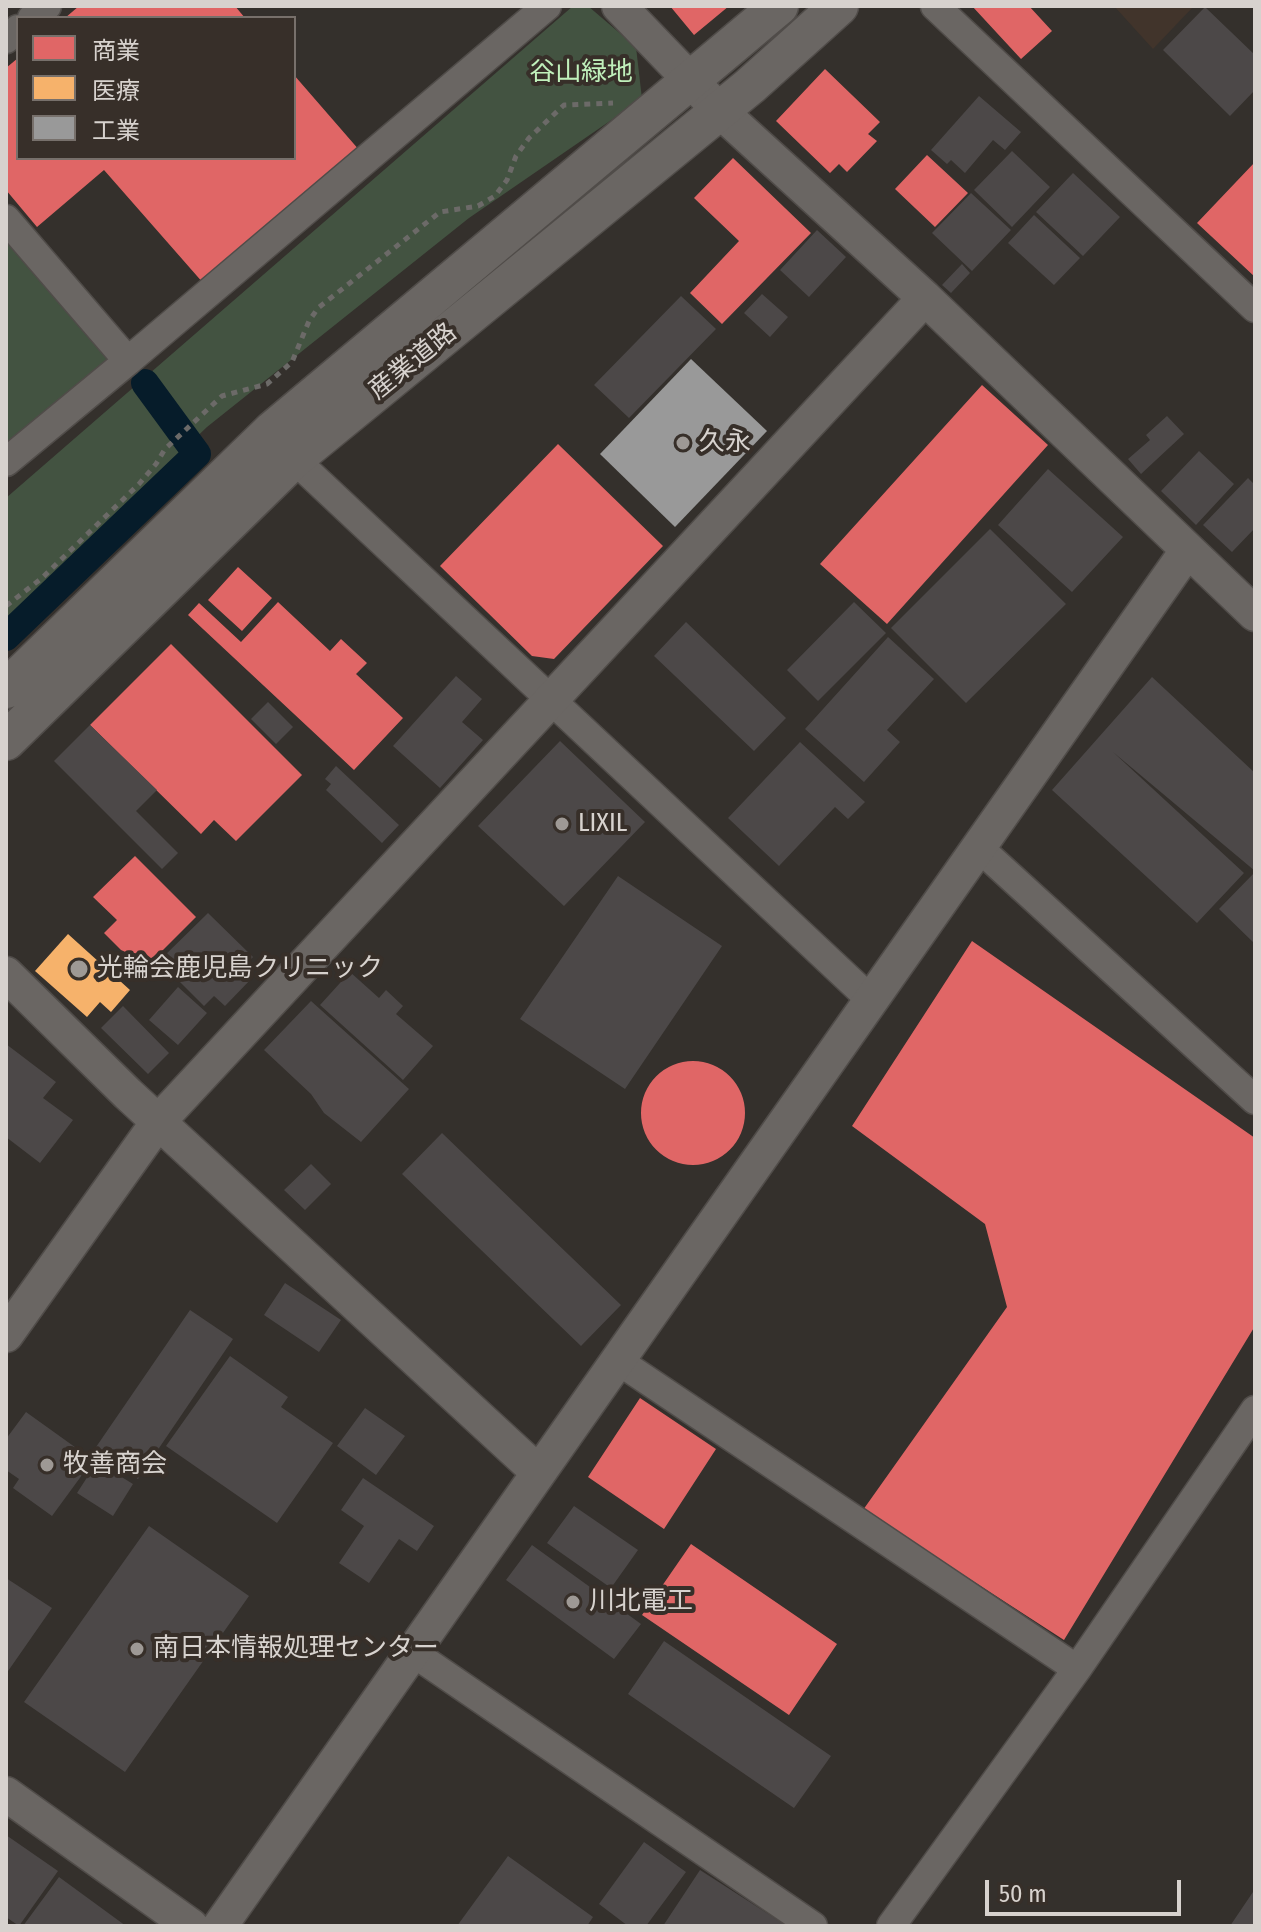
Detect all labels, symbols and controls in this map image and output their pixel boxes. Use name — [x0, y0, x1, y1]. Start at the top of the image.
legend — [16, 16, 296, 160]
text: 商業 — [92, 37, 140, 65]
park label: 谷山緑地 — [529, 57, 633, 89]
text: 医療 — [92, 77, 140, 105]
text: 工業 — [92, 117, 140, 145]
street label: 産業道路 — [363, 317, 463, 407]
place label: 久永 — [699, 427, 751, 459]
marker: 久永 — [674, 434, 692, 452]
place label: LIXIL — [578, 808, 627, 840]
marker: LIXIL — [553, 815, 571, 833]
place label: 光輪会鹿児島クリニック — [97, 953, 383, 985]
marker: 光輪会鹿児島クリニック — [68, 958, 90, 980]
place label: 牧善商会 — [63, 1449, 167, 1481]
marker: 牧善商会 — [38, 1456, 56, 1474]
place label: 川北電工 — [589, 1586, 693, 1618]
marker: 川北電工 — [564, 1593, 582, 1611]
place label: 南日本情報処理センター — [153, 1633, 439, 1665]
marker: 南日本情報処理センター — [128, 1640, 146, 1658]
scale bar — [989, 1864, 1185, 1914]
text: 50 m — [999, 1880, 1047, 1908]

